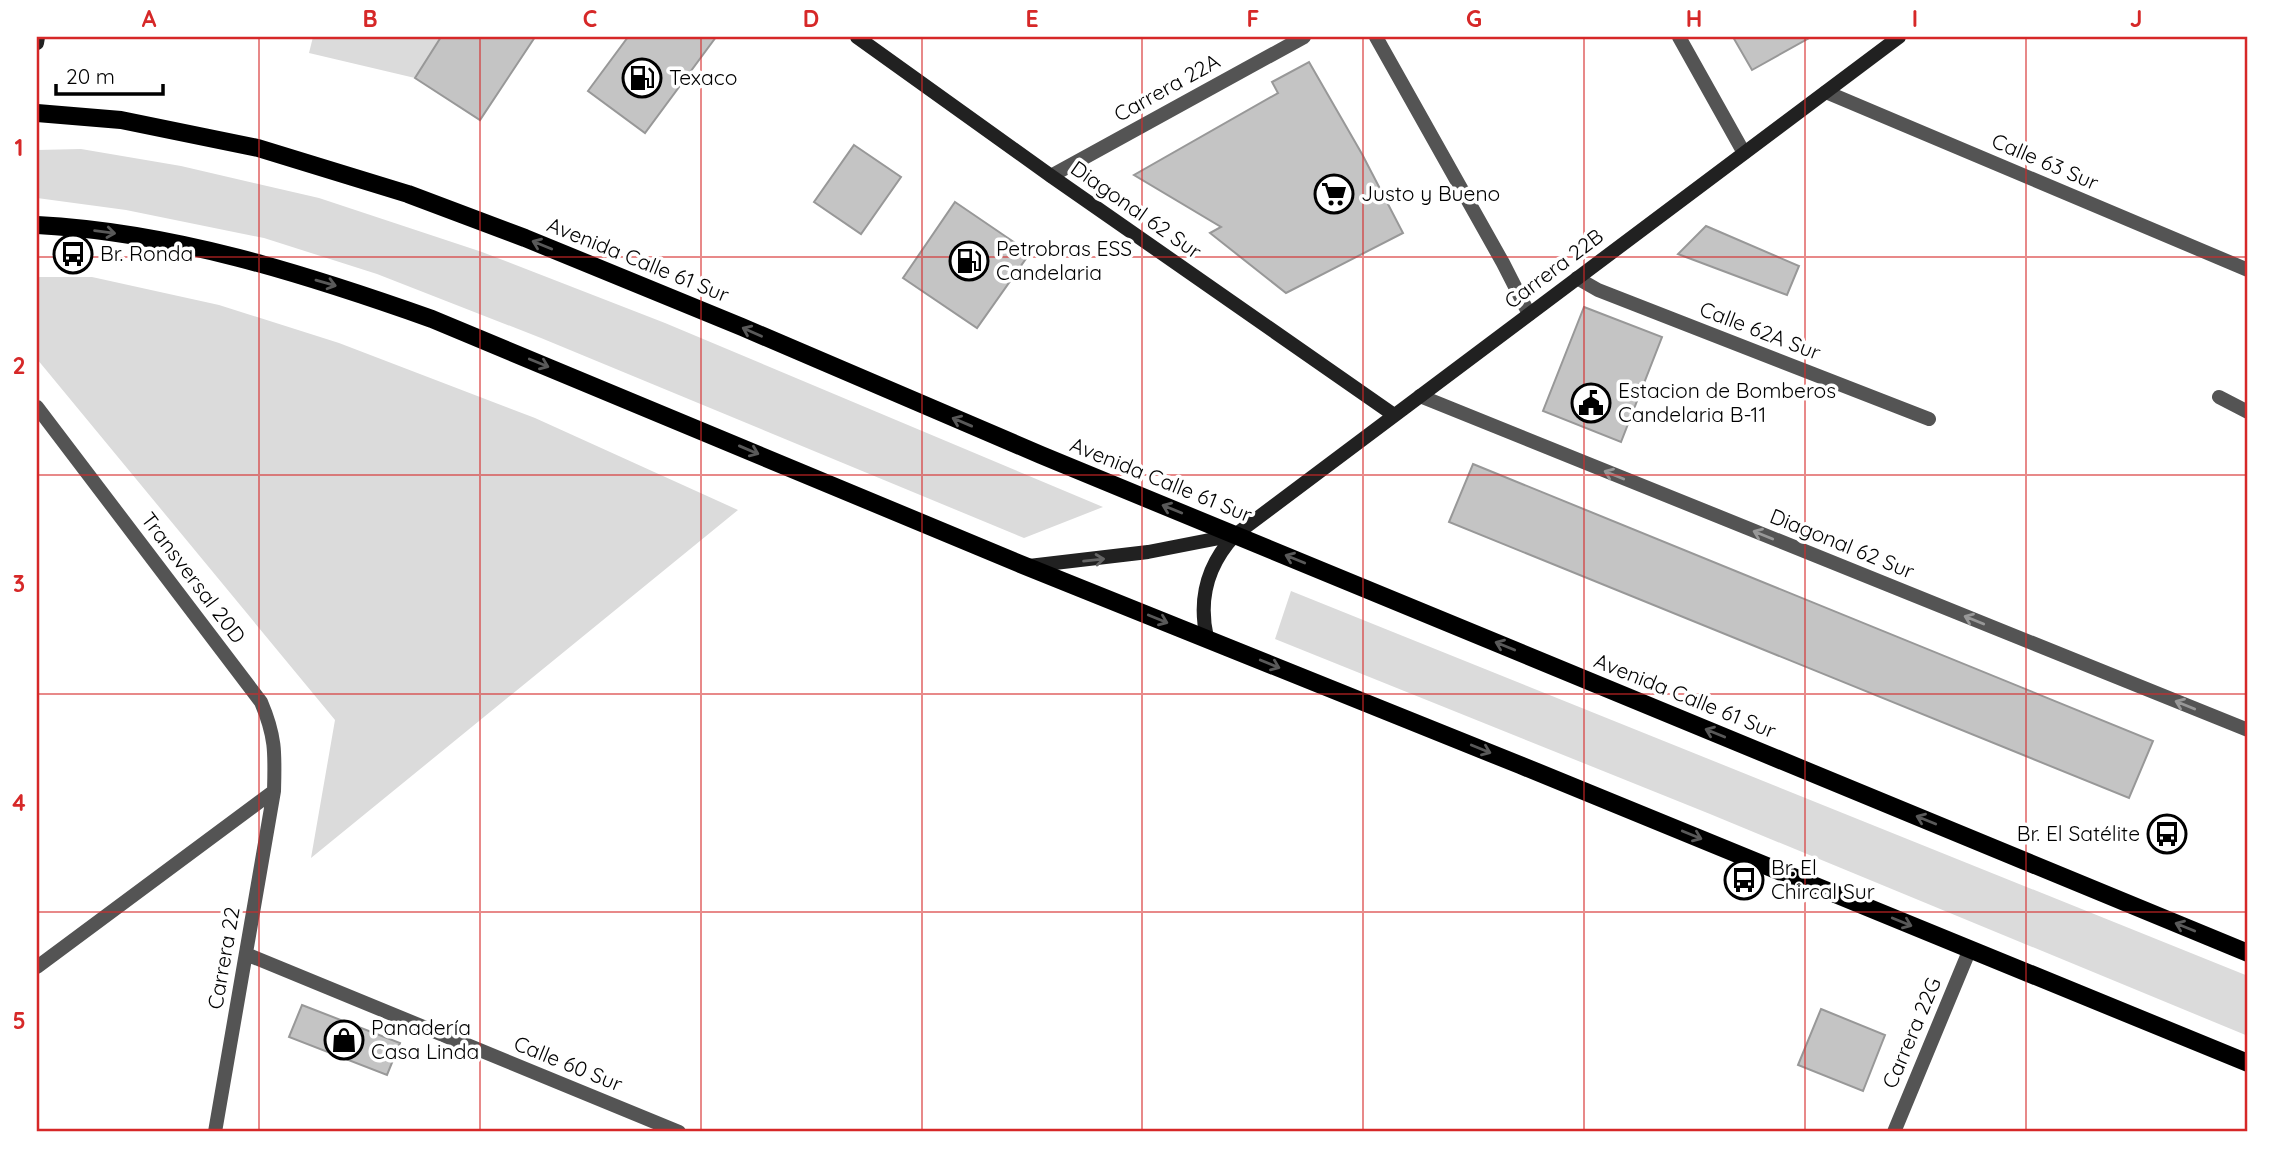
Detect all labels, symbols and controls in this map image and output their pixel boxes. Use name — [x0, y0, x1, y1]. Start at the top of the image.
text: A — [142, 4, 157, 33]
text: B — [362, 4, 378, 33]
text: C — [583, 4, 597, 33]
text: D — [803, 4, 819, 33]
text: E — [1025, 4, 1039, 33]
text: F — [1247, 4, 1259, 33]
text: G — [1466, 4, 1482, 33]
text: H — [1686, 4, 1702, 33]
text: I — [1912, 4, 1918, 33]
text: J — [2130, 4, 2142, 33]
street label: Carrera 22A — [1109, 47, 1224, 127]
scale bar — [56, 52, 163, 96]
fuel station icon: Texaco — [621, 57, 663, 99]
text: 20 m — [66, 63, 115, 89]
place label: Texaco — [669, 64, 737, 90]
street label: Calle 63 Sur — [1988, 127, 2103, 195]
text: 1 — [15, 133, 23, 162]
street label: Diagonal 62 Sur — [1066, 154, 1207, 264]
supermarket icon: Justo y Bueno — [1313, 173, 1355, 215]
place label: Justo y Bueno — [1361, 180, 1500, 206]
street label: Avenida Calle 61 Sur — [544, 211, 733, 307]
street label: Carrera 22B — [1499, 223, 1608, 314]
one-way arrow — [93, 225, 116, 238]
bus stop icon: Br. Ronda — [52, 233, 94, 275]
place label: Petrobras ESS Candelaria — [996, 235, 1132, 285]
one-way arrow — [532, 238, 553, 251]
place label: Br. Ronda — [100, 240, 193, 266]
fuel station icon: Petrobras ESS Candelaria — [948, 240, 990, 282]
one-way arrow — [314, 277, 337, 290]
street label: Calle 62A Sur — [1696, 295, 1825, 365]
one-way arrow — [742, 325, 764, 338]
text: 2 — [12, 351, 26, 380]
one-way arrow — [528, 357, 549, 370]
place label: Estacion de Bomberos Candelaria B-11 — [1618, 377, 1836, 427]
public building icon: Estacion de Bomberos Candelaria B-11 — [1570, 382, 1612, 424]
one-way arrow — [951, 414, 973, 427]
street label: Avenida Calle 61 Sur — [1067, 431, 1256, 527]
one-way arrow — [738, 444, 759, 457]
one-way arrow — [1604, 468, 1626, 481]
one-way arrow — [1161, 501, 1183, 514]
street label: Diagonal 62 Sur — [1766, 502, 1918, 584]
street label: Transversal 20D — [136, 507, 252, 648]
one-way arrow — [1752, 527, 1774, 540]
one-way arrow — [1284, 552, 1306, 565]
one-way arrow — [1082, 553, 1105, 566]
text: 3 — [13, 569, 25, 598]
one-way arrow — [1964, 612, 1985, 625]
one-way arrow — [1146, 613, 1168, 626]
one-way arrow — [1495, 639, 1516, 652]
street label: Avenida Calle 61 Sur — [1591, 647, 1780, 743]
one-way arrow — [1259, 658, 1280, 671]
one-way arrow — [2175, 697, 2196, 710]
one-way arrow — [1705, 726, 1727, 739]
one-way arrow — [1470, 743, 1491, 756]
text: 4 — [12, 788, 26, 817]
one-way arrow — [1915, 813, 1937, 826]
bus stop icon: Br. El Satélite — [2146, 813, 2188, 855]
place label: Br. El Satélite — [2017, 820, 2140, 846]
one-way arrow — [1680, 830, 1702, 843]
place label: Br. El Chircal Sur — [1771, 854, 1875, 904]
bus stop icon: Br. El Chircal Sur — [1723, 859, 1765, 901]
street label: Carrera 22 — [201, 905, 245, 1011]
one-way arrow — [1891, 916, 1912, 929]
one-way arrow — [2175, 920, 2196, 933]
street label: Carrera 22G — [1876, 973, 1946, 1092]
text: 5 — [12, 1006, 26, 1035]
place label: Panadería Casa Linda — [371, 1014, 479, 1064]
shop icon: Panadería Casa Linda — [323, 1019, 365, 1061]
street label: Calle 60 Sur — [510, 1030, 626, 1097]

